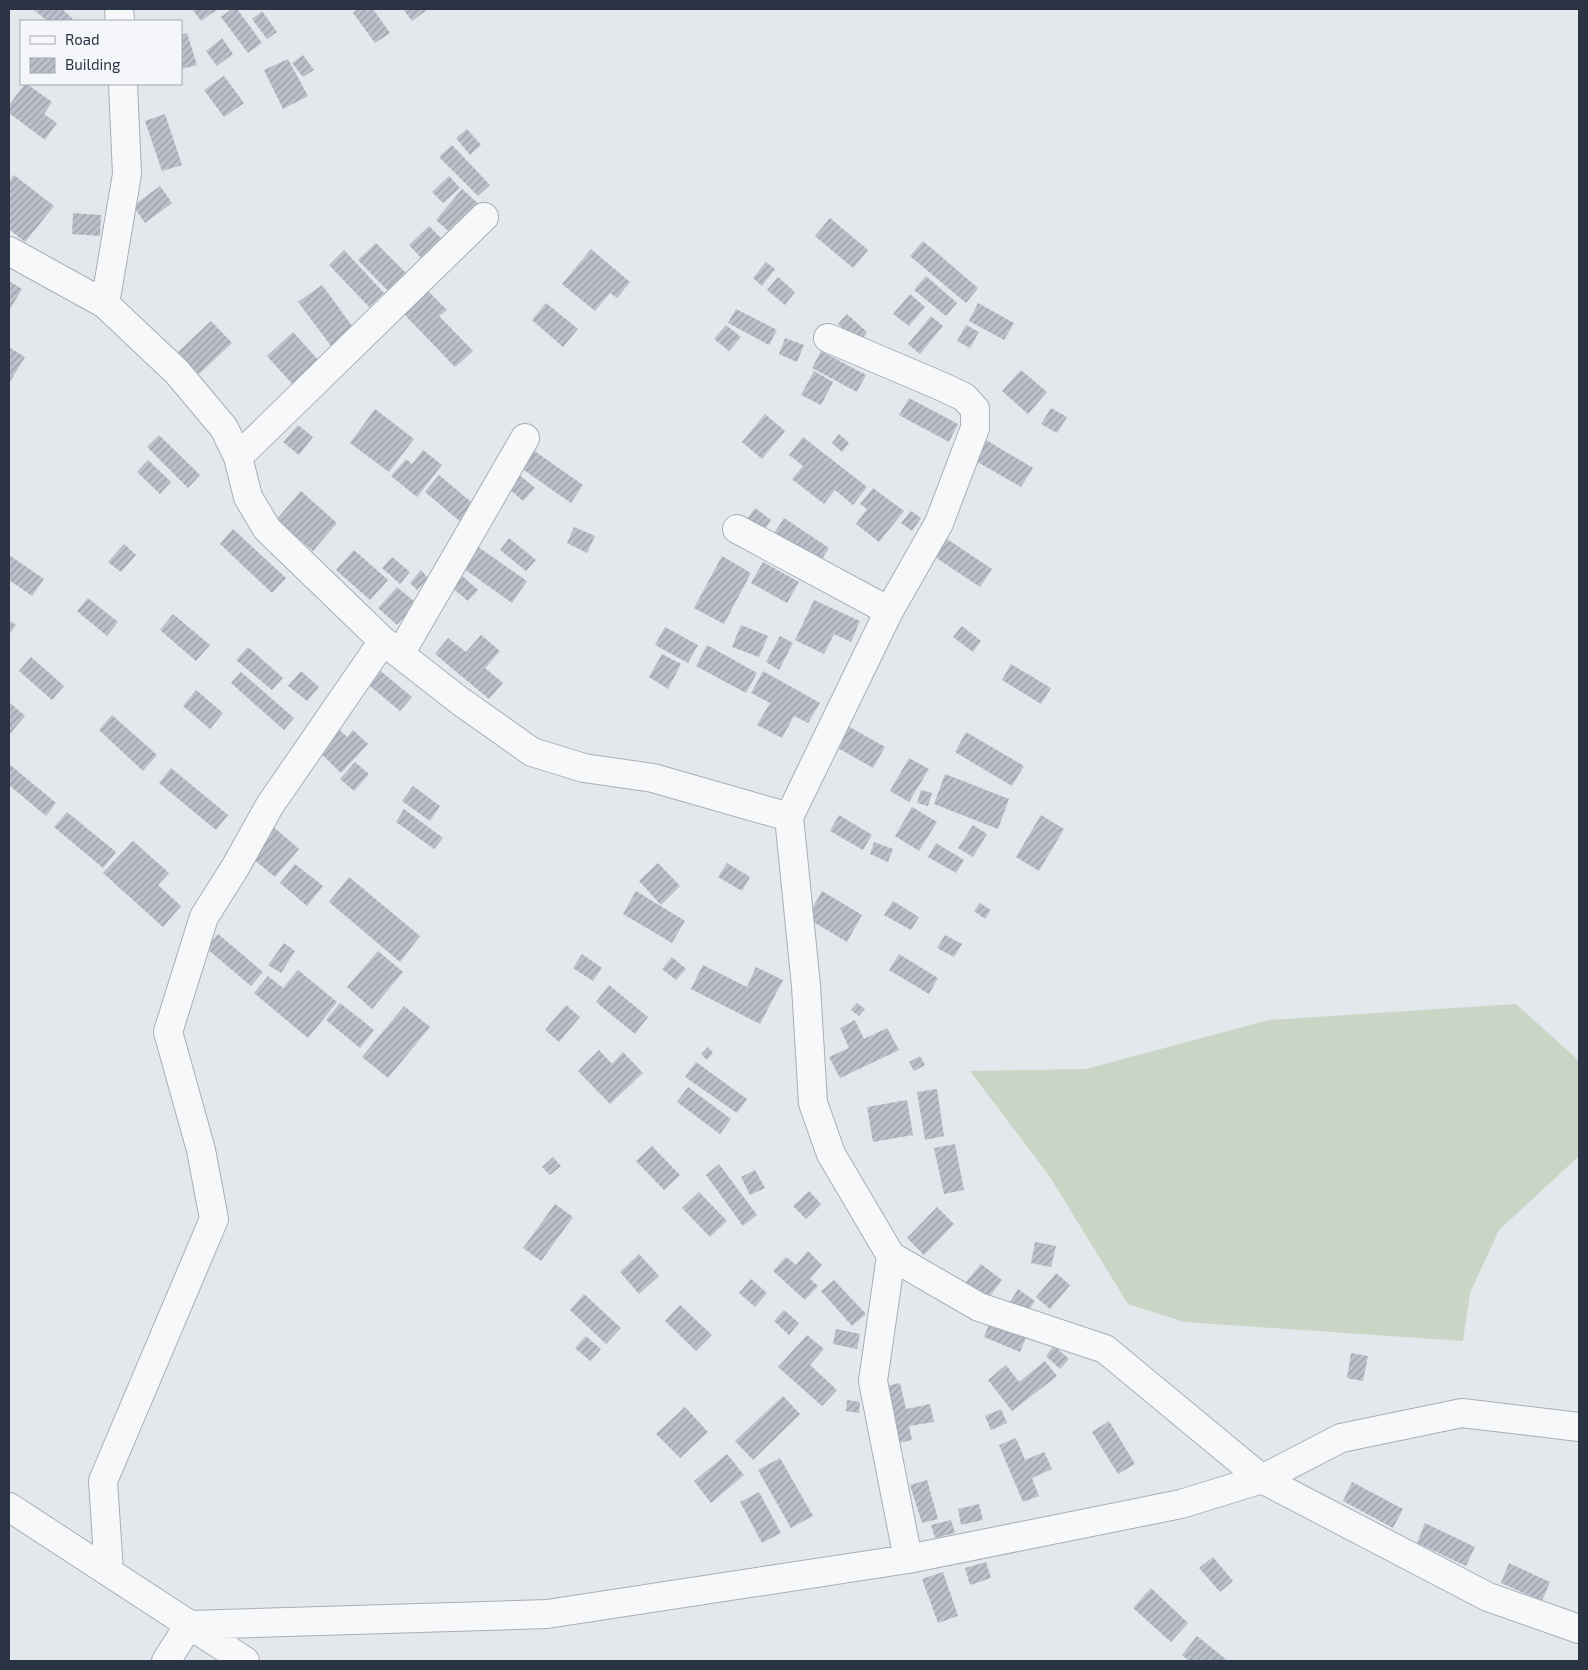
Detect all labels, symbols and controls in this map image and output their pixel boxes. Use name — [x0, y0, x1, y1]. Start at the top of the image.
legend — [20, 20, 182, 85]
text: Road — [65, 30, 100, 48]
text: Building — [65, 55, 121, 73]

